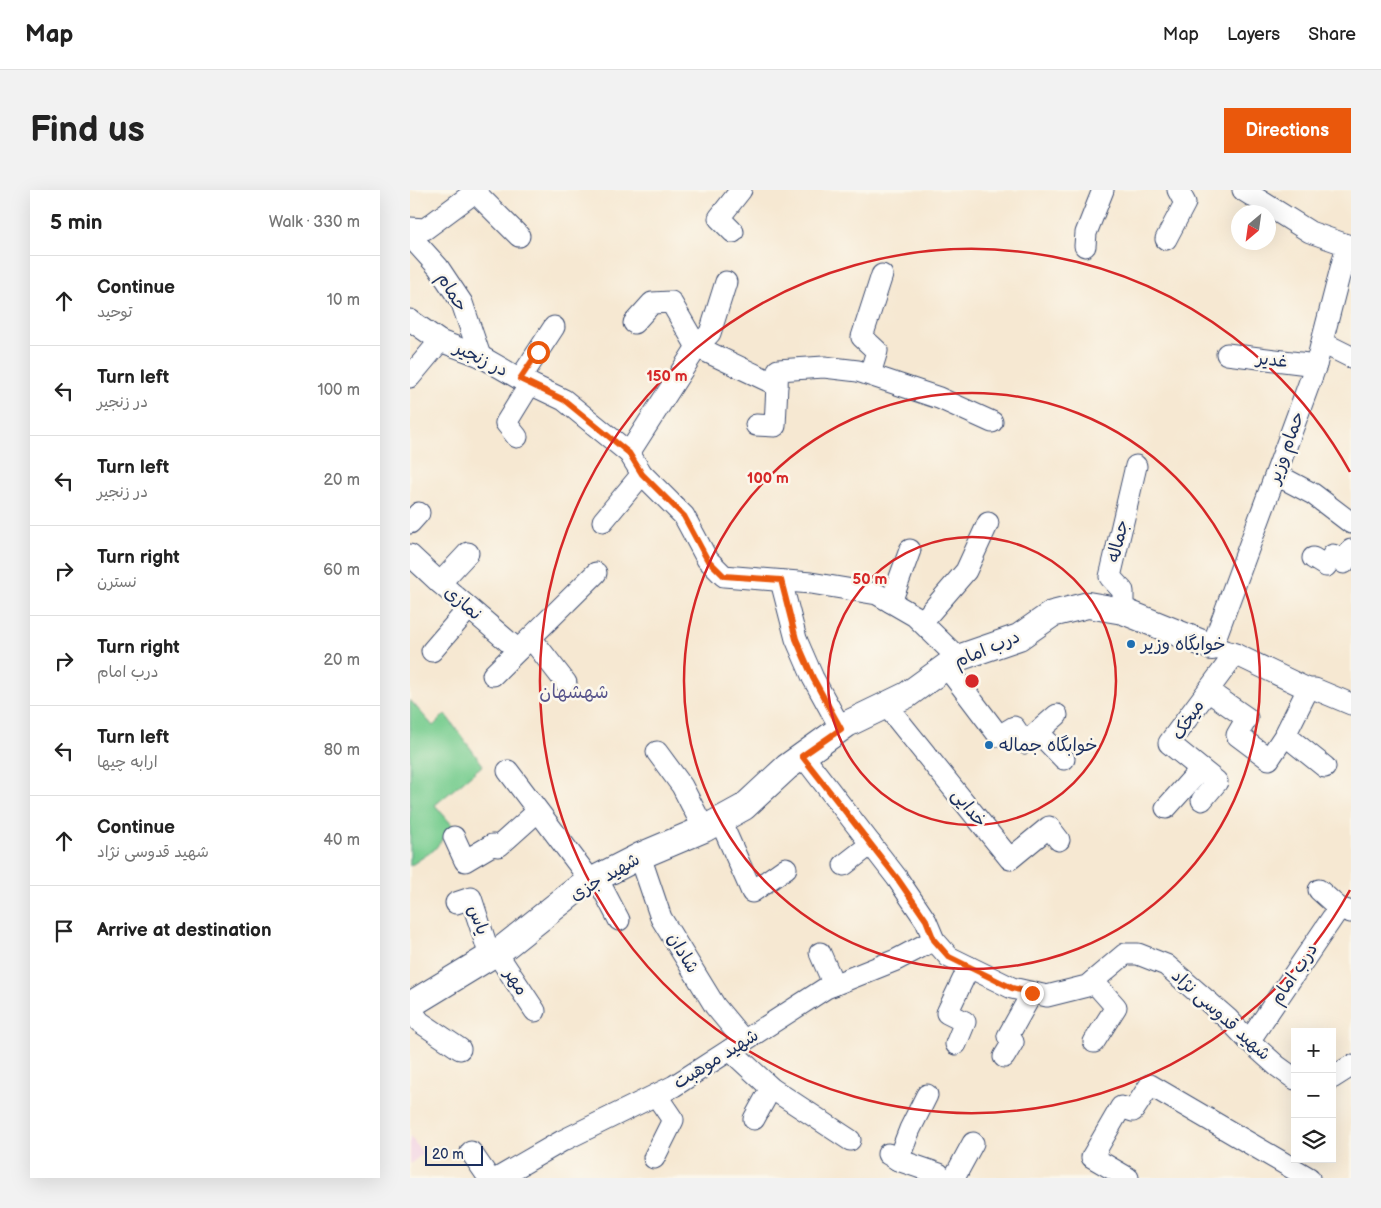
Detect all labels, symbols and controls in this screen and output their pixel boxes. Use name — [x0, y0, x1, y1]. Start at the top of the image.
text: Map — [25, 20, 73, 49]
text: Map — [1163, 24, 1199, 45]
text: Layers — [1227, 24, 1280, 45]
text: Share — [1308, 24, 1356, 45]
button: Directions — [1224, 108, 1351, 153]
text: Find us — [30, 109, 145, 152]
north arrow — [1231, 205, 1276, 250]
text: 5 min — [50, 210, 103, 235]
text: Walk · 330 m — [269, 213, 360, 232]
street label: حمام — [430, 269, 472, 317]
text: Continue — [97, 276, 175, 299]
icon: ahead — [50, 287, 78, 315]
text: 10 m — [327, 291, 360, 310]
text: توحید — [97, 303, 132, 322]
street label: در زنجیر — [449, 336, 511, 381]
route start — [527, 341, 550, 364]
street label: غدیر — [1253, 347, 1289, 372]
text: Turn left — [97, 366, 169, 389]
text: 150 m — [646, 367, 688, 386]
icon: left — [50, 377, 78, 405]
text: 100 m — [317, 381, 360, 400]
text: در زنجیر — [97, 393, 148, 412]
street label: حمام وزیر — [1263, 409, 1312, 490]
text: Turn left — [97, 456, 169, 479]
icon: left — [50, 467, 78, 495]
text: 100 m — [747, 469, 789, 488]
text: 20 m — [324, 471, 360, 490]
text: در زنجیر — [97, 483, 148, 502]
street label: جماله — [1103, 518, 1133, 564]
text: Turn right — [97, 546, 180, 569]
icon: right — [50, 557, 78, 585]
text: 60 m — [323, 561, 360, 580]
text: 50 m — [853, 570, 888, 589]
text: نسترن — [97, 573, 137, 592]
street label: نمازی — [440, 581, 486, 625]
street label: درب امام — [951, 626, 1024, 675]
place label: خوابگاه وزیر — [1139, 634, 1226, 655]
text: Turn right — [97, 636, 180, 659]
marker: خوابگاه وزیر — [1125, 638, 1137, 650]
icon: right — [50, 647, 78, 675]
text: 20 m — [324, 651, 360, 670]
text: درب امام — [97, 663, 159, 682]
centre of rings — [963, 672, 981, 690]
district label: شهشهان — [539, 681, 609, 704]
street label: میخک — [1167, 696, 1209, 744]
text: Turn left — [97, 726, 169, 749]
place label: خوابگاه جماله — [999, 735, 1098, 756]
icon: left — [50, 737, 78, 765]
marker: خوابگاه جماله — [983, 739, 995, 751]
text: 80 m — [324, 741, 360, 760]
text: ارابه چیها — [97, 753, 158, 772]
street label: خدایی — [947, 784, 991, 832]
text: Continue — [97, 816, 175, 839]
icon: ahead — [50, 827, 78, 855]
text: 40 m — [323, 831, 360, 850]
text: شهید قدوسی نژاد — [97, 843, 209, 862]
street label: شهید جزی — [566, 849, 644, 905]
street label: یاس — [463, 902, 493, 938]
icon: arrive — [50, 917, 78, 945]
text: Arrive at destination — [97, 919, 272, 942]
street label: شادان — [663, 929, 703, 977]
street label: درب امام — [1266, 939, 1325, 1010]
street label: مهر — [499, 963, 532, 999]
street label: شهید قدوسی نژاد — [1167, 965, 1275, 1065]
route end — [1021, 982, 1044, 1005]
street label: شهید موهبت — [670, 1025, 762, 1093]
map controls — [1291, 1028, 1336, 1163]
button: + — [1291, 1028, 1336, 1073]
button: − — [1291, 1073, 1336, 1118]
button: layers — [1291, 1118, 1336, 1163]
scale bar — [425, 1143, 482, 1166]
text: 20 m — [432, 1146, 464, 1163]

